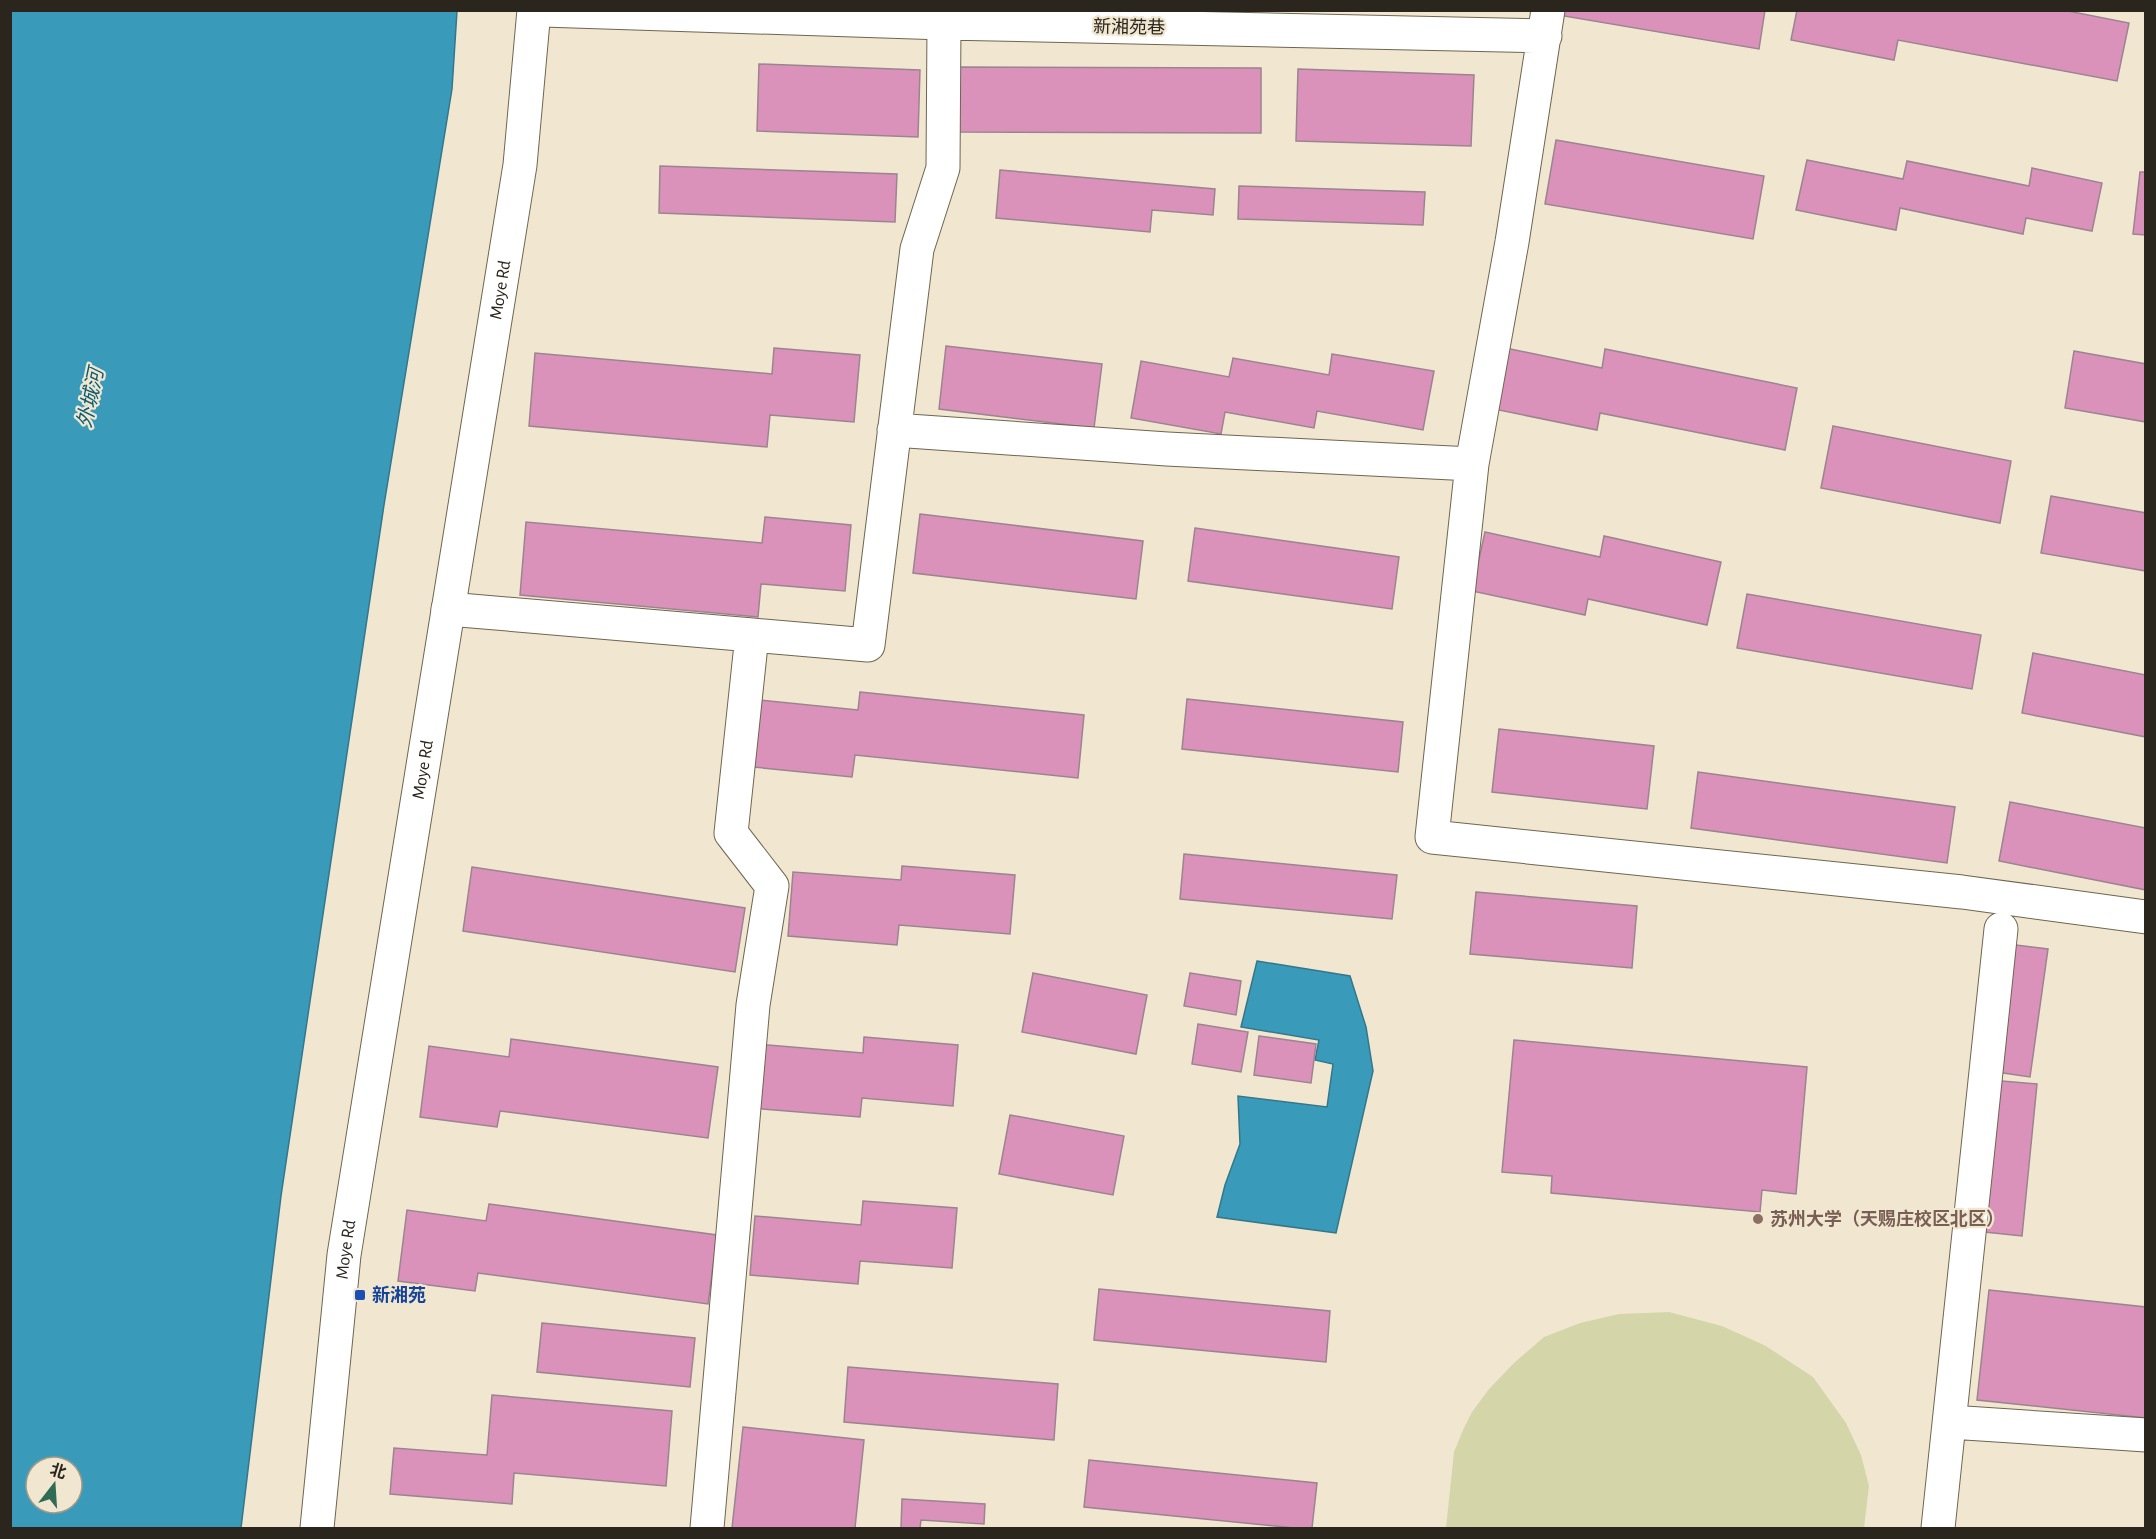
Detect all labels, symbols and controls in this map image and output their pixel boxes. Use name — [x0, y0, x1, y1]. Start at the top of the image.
street label: 新湘苑巷 — [1093, 16, 1165, 38]
street label: Moye Rd — [487, 259, 514, 321]
water label: 外城河 — [74, 363, 108, 430]
street label: Moye Rd — [410, 739, 437, 801]
place label: 苏州大学（天赐庄校区北区） — [1770, 1209, 2004, 1229]
marker: 苏州大学（天赐庄校区北区） — [1751, 1212, 1765, 1226]
street label: Moye Rd — [334, 1219, 360, 1280]
place label: 新湘苑 — [372, 1285, 426, 1305]
marker: 新湘苑 — [353, 1288, 367, 1302]
north arrow — [24, 1455, 84, 1515]
text: 北 — [48, 1461, 68, 1482]

